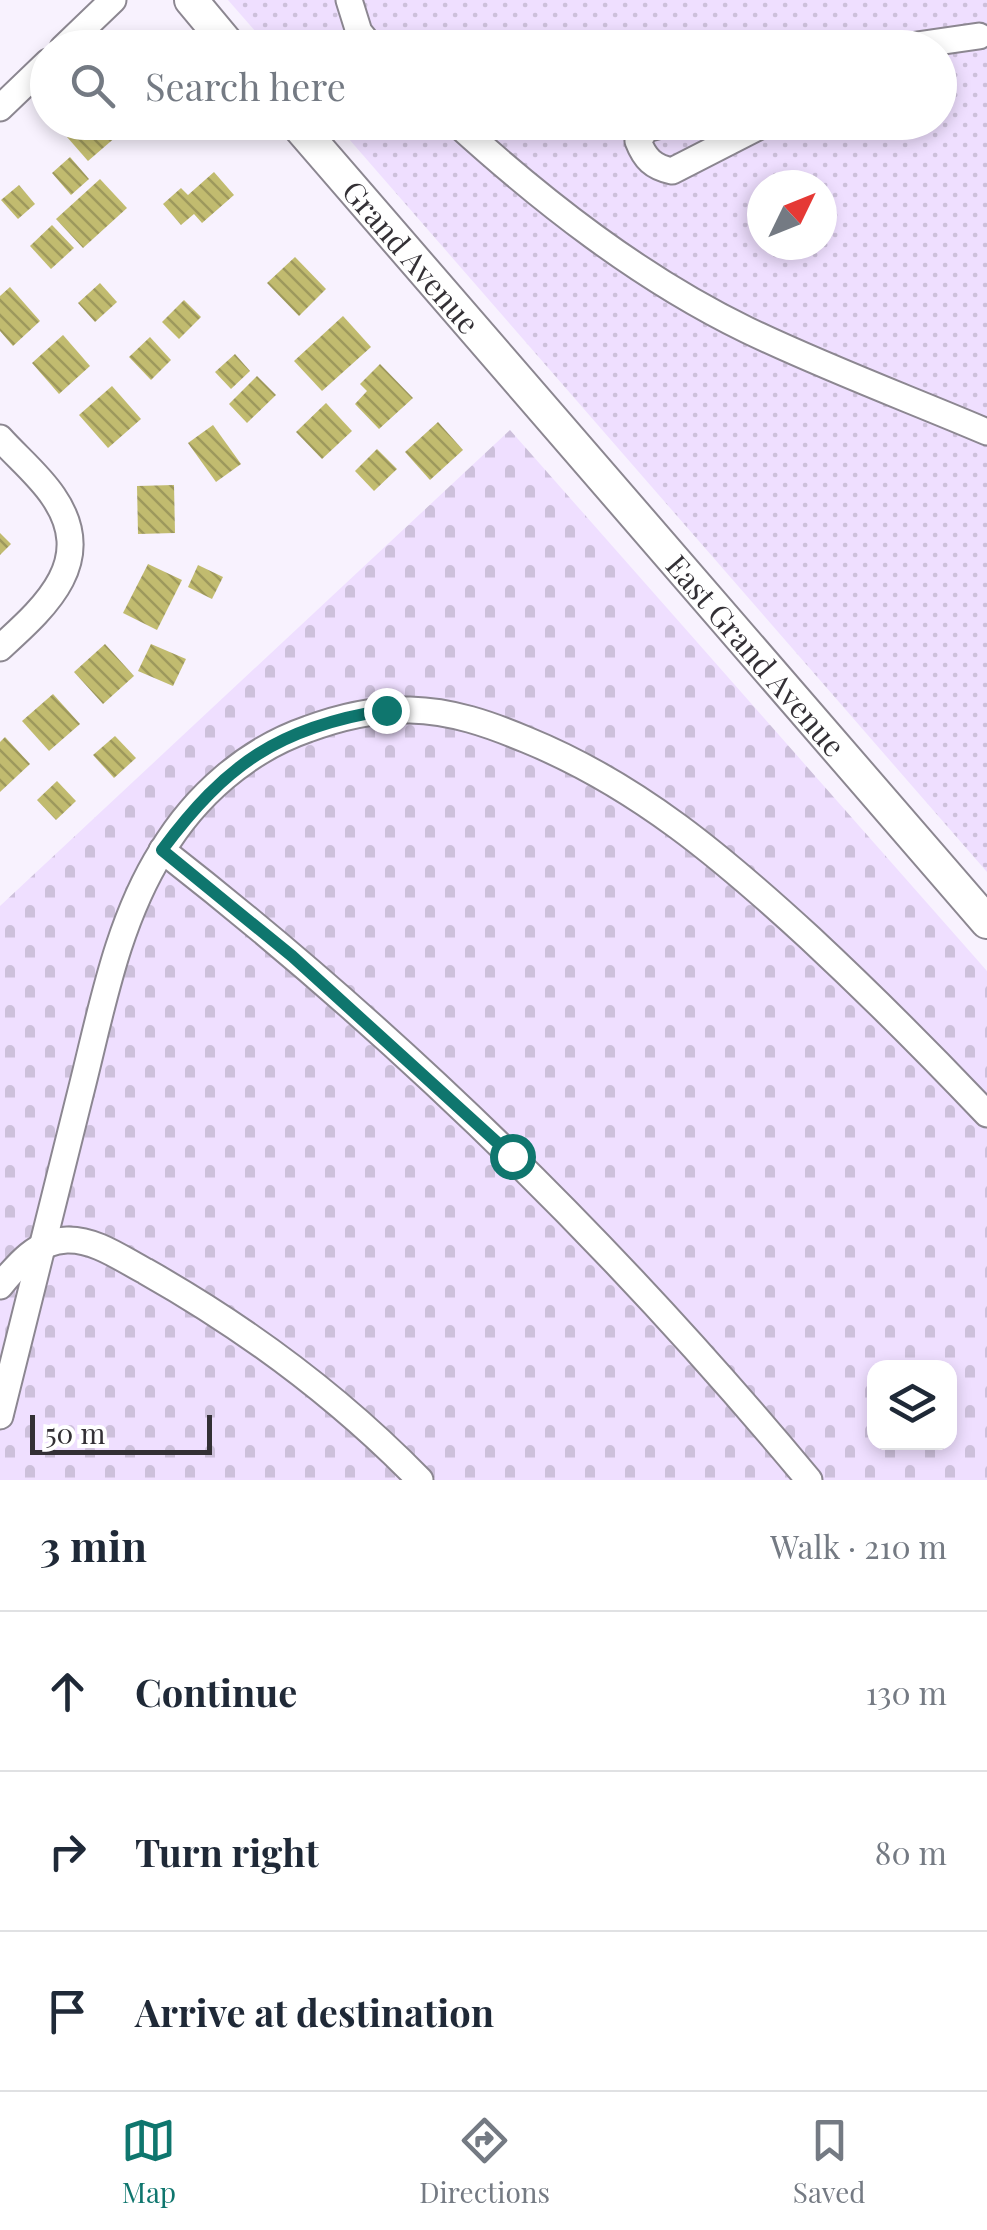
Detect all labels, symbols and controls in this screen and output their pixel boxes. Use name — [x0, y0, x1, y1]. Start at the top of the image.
search box — [30, 30, 957, 140]
icon: search — [65, 58, 120, 113]
text: Search here — [145, 60, 346, 111]
north arrow — [747, 170, 837, 260]
street label: Grand Avenue — [334, 172, 489, 342]
street label: East Grand Avenue — [658, 546, 855, 765]
route end — [364, 688, 410, 734]
route start — [490, 1134, 536, 1180]
map controls — [867, 1360, 957, 1450]
button: layers — [867, 1360, 957, 1450]
scale bar — [30, 1410, 212, 1454]
text: 50 m — [45, 1414, 105, 1451]
text: 3 min — [40, 1517, 147, 1573]
text: Walk · 210 m — [770, 1524, 947, 1567]
icon: ahead — [40, 1664, 95, 1719]
text: Continue — [135, 1666, 297, 1717]
text: 130 m — [866, 1670, 947, 1713]
icon: right — [40, 1824, 95, 1879]
text: Turn right — [135, 1826, 319, 1877]
text: 80 m — [875, 1830, 947, 1873]
icon: arrive — [40, 1984, 95, 2039]
text: Arrive at destination — [135, 1986, 494, 2037]
tab: Map — [121, 2113, 176, 2210]
tab: Directions — [419, 2113, 550, 2210]
tab: Saved — [793, 2113, 866, 2210]

